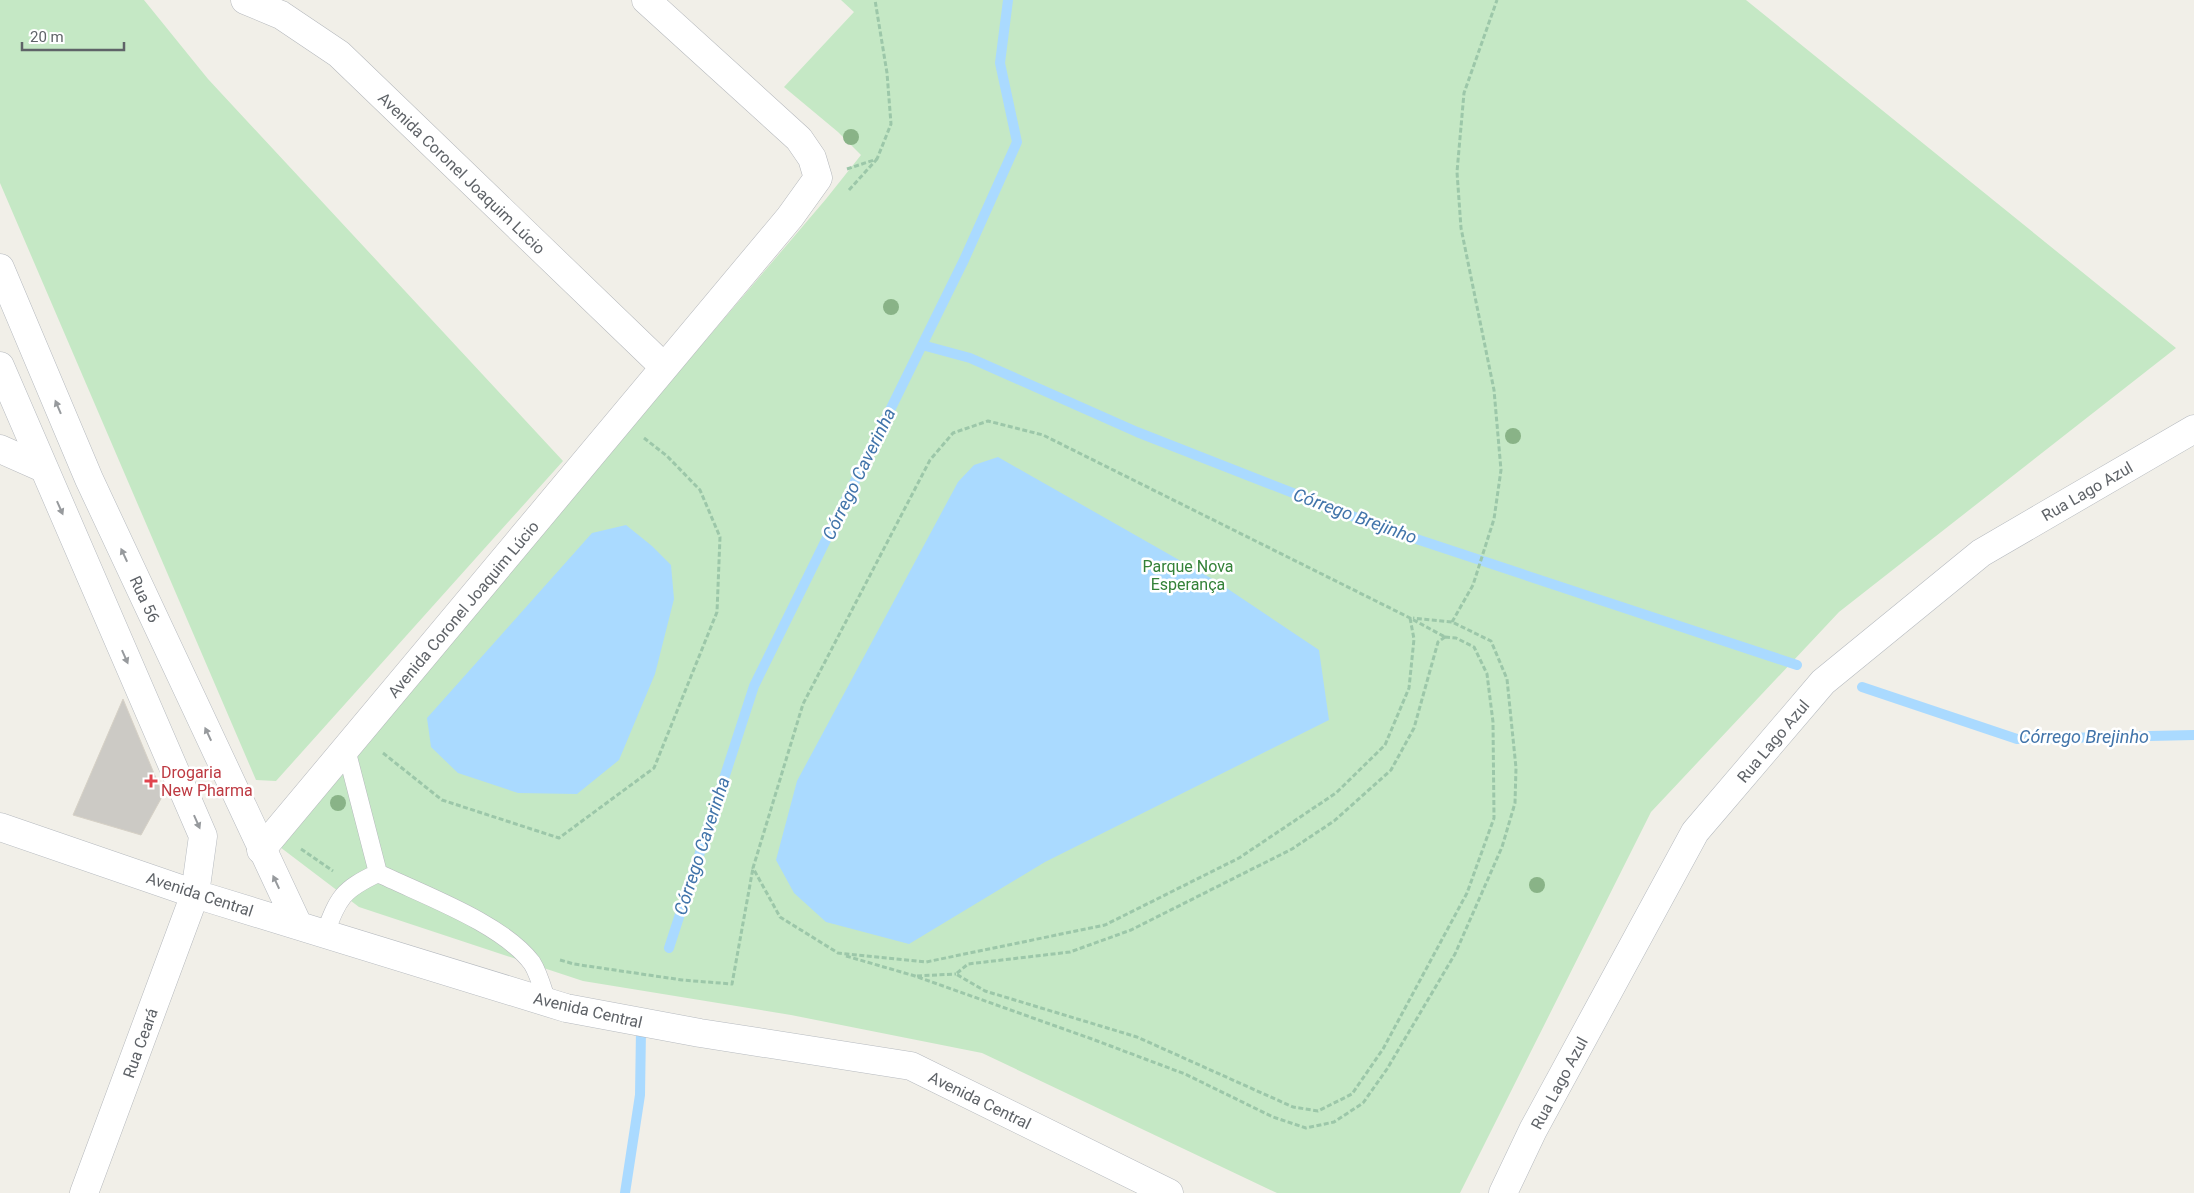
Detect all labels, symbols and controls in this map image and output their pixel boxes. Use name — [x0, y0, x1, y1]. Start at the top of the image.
scale bar — [22, 20, 125, 52]
text: 20 m — [30, 28, 64, 46]
street label: Avenida Coronel Joaquim Lúcio — [374, 88, 549, 258]
one-way arrow — [54, 400, 62, 414]
water label: Córrego Caverinha — [818, 405, 899, 543]
street label: Rua Lago Azul — [2038, 458, 2136, 525]
water label: Córrego Brejinho — [1291, 483, 1420, 548]
one-way arrow — [57, 501, 65, 515]
street label: Avenida Coronel Joaquim Lúcio — [384, 517, 543, 701]
one-way arrow — [120, 548, 128, 562]
park label: Parque Nova Esperança — [1142, 557, 1234, 594]
street label: Rua 56 — [126, 573, 164, 626]
one-way arrow — [121, 650, 129, 664]
street label: Rua Lago Azul — [1733, 696, 1813, 786]
water label: Córrego Brejinho — [2019, 726, 2149, 747]
one-way arrow — [203, 727, 211, 741]
place label: Drogaria New Pharma — [161, 763, 253, 800]
water label: Córrego Caverinha — [669, 774, 734, 917]
marker: Drogaria New Pharma — [145, 775, 157, 787]
one-way arrow — [193, 815, 201, 829]
street label: Avenida Central — [144, 868, 256, 921]
one-way arrow — [272, 875, 280, 889]
street label: Avenida Central — [532, 989, 644, 1032]
street label: Rua Ceará — [119, 1006, 162, 1081]
street label: Rua Lago Azul — [1527, 1034, 1592, 1133]
street label: Avenida Central — [926, 1068, 1034, 1133]

